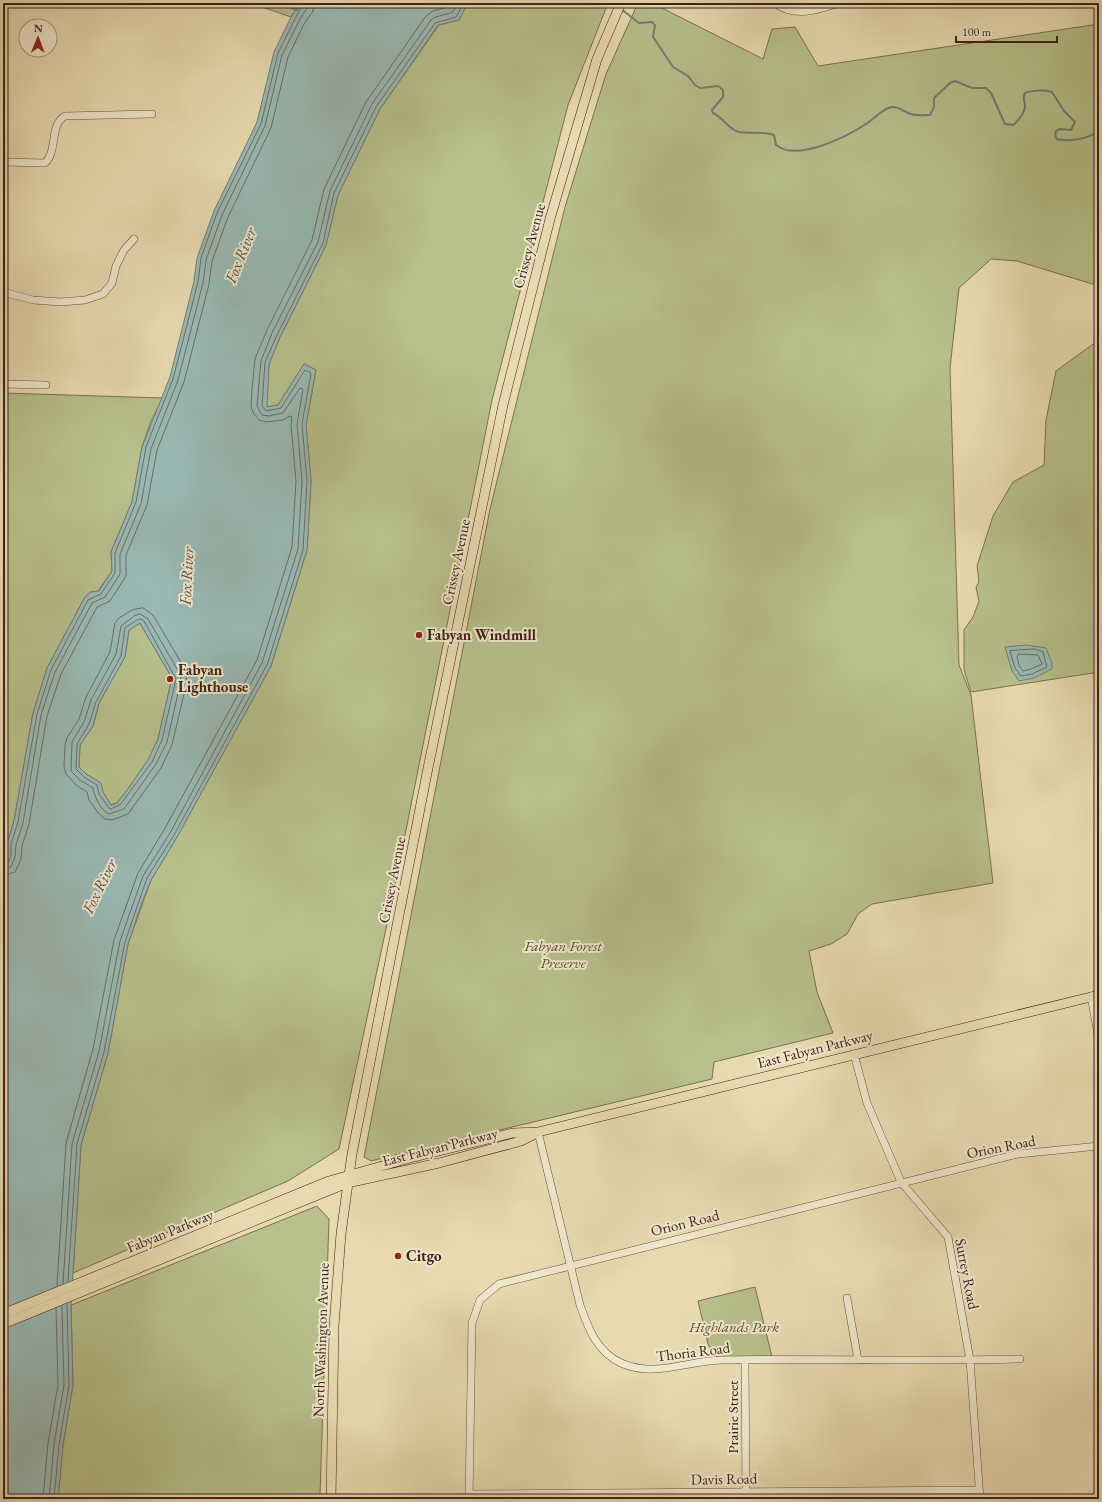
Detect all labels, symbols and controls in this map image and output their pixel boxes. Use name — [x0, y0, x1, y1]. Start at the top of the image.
north arrow — [18, 18, 58, 58]
scale bar — [956, 18, 1057, 44]
text: N — [34, 21, 43, 35]
text: 100 m — [962, 24, 992, 40]
street label: Crissey Avenue — [508, 201, 549, 291]
water label: Fox River — [219, 223, 261, 287]
street label: Crissey Avenue — [437, 517, 474, 607]
water label: Fox River — [174, 545, 199, 607]
place label: Fabyan Windmill — [427, 625, 537, 644]
marker: Fabyan Windmill — [414, 630, 424, 640]
place label: Fabyan Lighthouse — [178, 660, 248, 696]
marker: Fabyan Lighthouse — [165, 674, 175, 684]
street label: Crissey Avenue — [374, 835, 409, 925]
water label: Fox River — [77, 855, 122, 918]
park label: Fabyan Forest Preserve — [523, 936, 602, 972]
street label: East Fabyan Parkway — [755, 1025, 875, 1072]
street label: East Fabyan Parkway — [380, 1123, 500, 1170]
street label: Orion Road — [965, 1130, 1037, 1163]
street label: Fabyan Parkway — [124, 1204, 216, 1257]
street label: Orion Road — [649, 1205, 721, 1240]
street label: Surrey Road — [951, 1237, 984, 1311]
place label: Citgo — [406, 1246, 442, 1265]
marker: Citgo — [393, 1251, 403, 1261]
street label: North Washington Avenue — [308, 1262, 333, 1418]
park label: Highlands Park — [688, 1317, 779, 1336]
street label: Thoria Road — [655, 1337, 731, 1365]
street label: Prairie Street — [723, 1380, 742, 1454]
street label: Davis Road — [691, 1468, 758, 1489]

